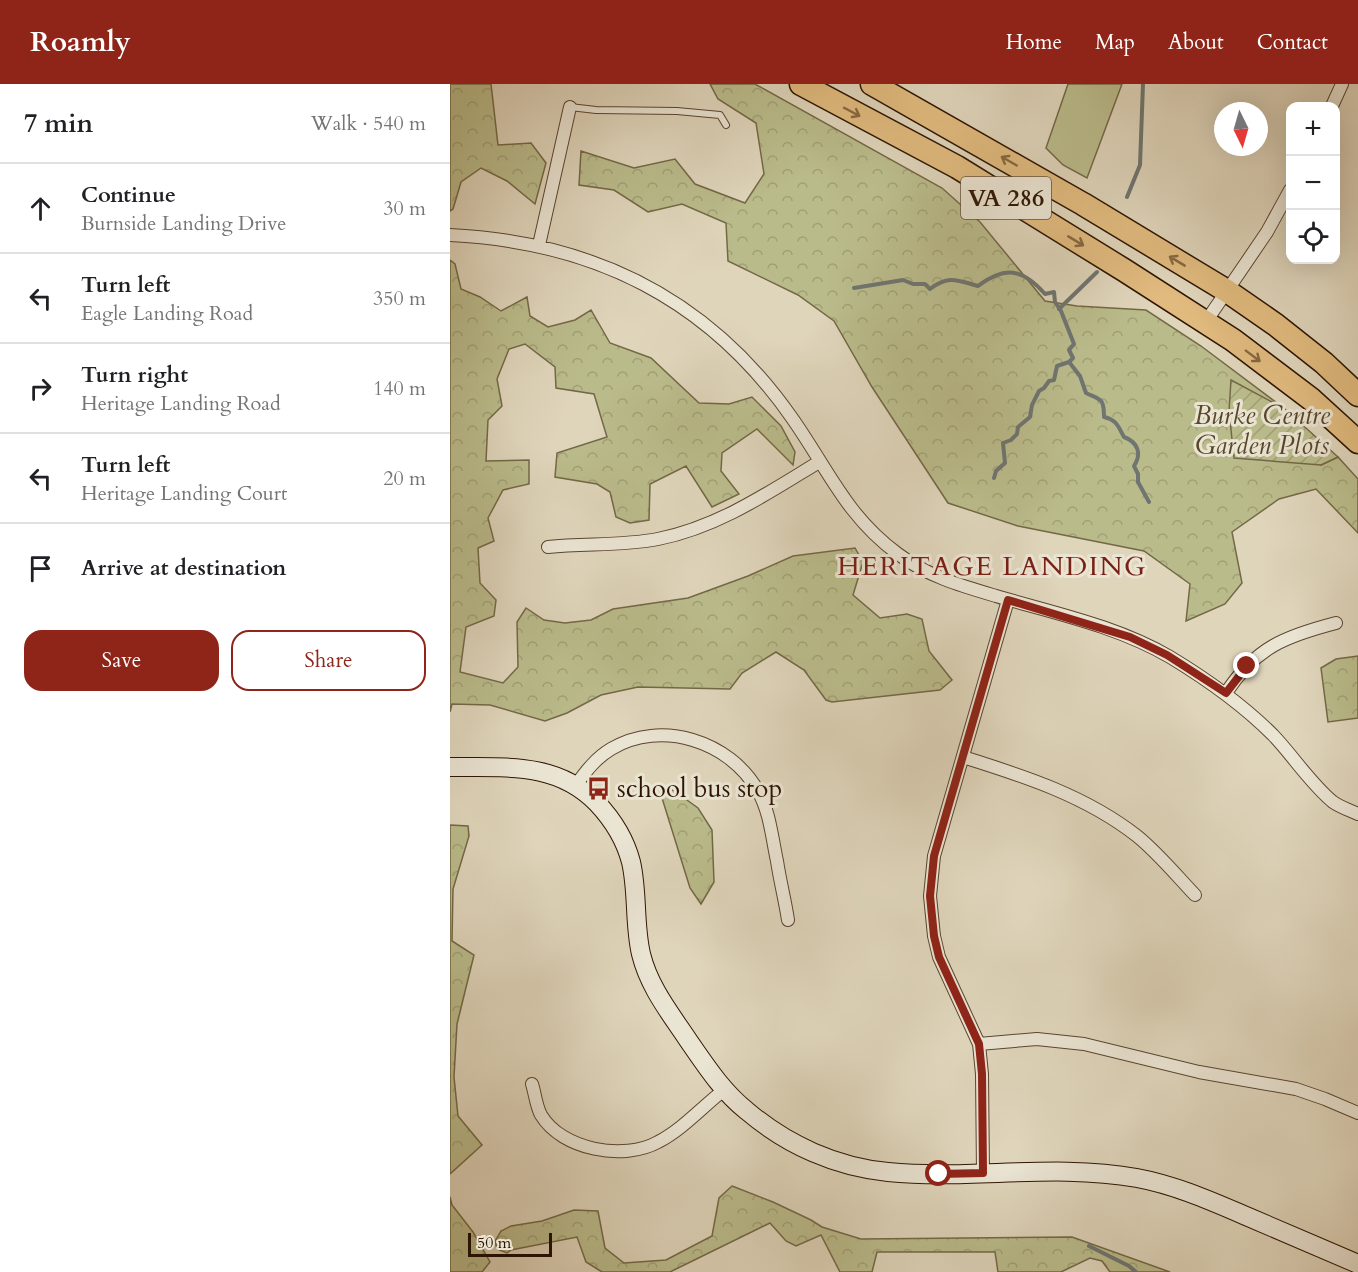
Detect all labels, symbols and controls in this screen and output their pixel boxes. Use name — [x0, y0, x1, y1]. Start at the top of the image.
text: Roamly — [30, 23, 131, 61]
text: Home — [1006, 28, 1062, 57]
text: Map — [1095, 28, 1135, 57]
text: About — [1168, 28, 1224, 57]
text: Contact — [1257, 28, 1328, 57]
north arrow — [1214, 102, 1268, 156]
map controls — [1286, 102, 1340, 264]
button: + — [1286, 102, 1340, 156]
text: 7 min — [24, 106, 93, 141]
one-way arrow — [843, 106, 861, 118]
text: Walk · 540 m — [311, 110, 426, 137]
one-way arrow — [1001, 155, 1018, 167]
button: − — [1286, 156, 1340, 210]
road number: VA 286 — [961, 177, 1051, 219]
text: Continue — [81, 180, 176, 210]
icon: ahead — [24, 192, 57, 225]
text: 30 m — [383, 195, 426, 222]
text: Burnside Landing Drive — [81, 210, 286, 237]
button: locate — [1286, 210, 1340, 264]
one-way arrow — [1067, 235, 1084, 247]
one-way arrow — [1169, 254, 1186, 266]
text: Turn left — [81, 270, 170, 300]
icon: left — [24, 282, 57, 315]
text: 350 m — [373, 285, 426, 312]
text: Eagle Landing Road — [81, 300, 253, 327]
one-way arrow — [1244, 349, 1260, 362]
text: Turn right — [81, 360, 188, 390]
icon: right — [24, 372, 57, 405]
text: 140 m — [373, 375, 426, 402]
text: Heritage Landing Road — [81, 390, 281, 417]
park label: Burke Centre Garden Plots — [1194, 398, 1331, 463]
text: Turn left — [81, 450, 170, 480]
icon: left — [24, 462, 57, 495]
text: 20 m — [383, 465, 426, 492]
text: Heritage Landing Court — [81, 480, 287, 507]
district label: HERITAGE LANDING — [837, 548, 1147, 585]
icon: arrive — [24, 552, 57, 585]
text: Arrive at destination — [81, 553, 286, 583]
button: Save — [24, 630, 219, 691]
button: Share — [231, 630, 426, 691]
route end — [1233, 652, 1259, 678]
place label: school bus stop — [617, 771, 782, 806]
bus stop icon: school bus stop — [586, 775, 612, 801]
route start — [925, 1160, 951, 1186]
scale bar — [468, 1230, 552, 1258]
text: 50 m — [477, 1232, 511, 1254]

